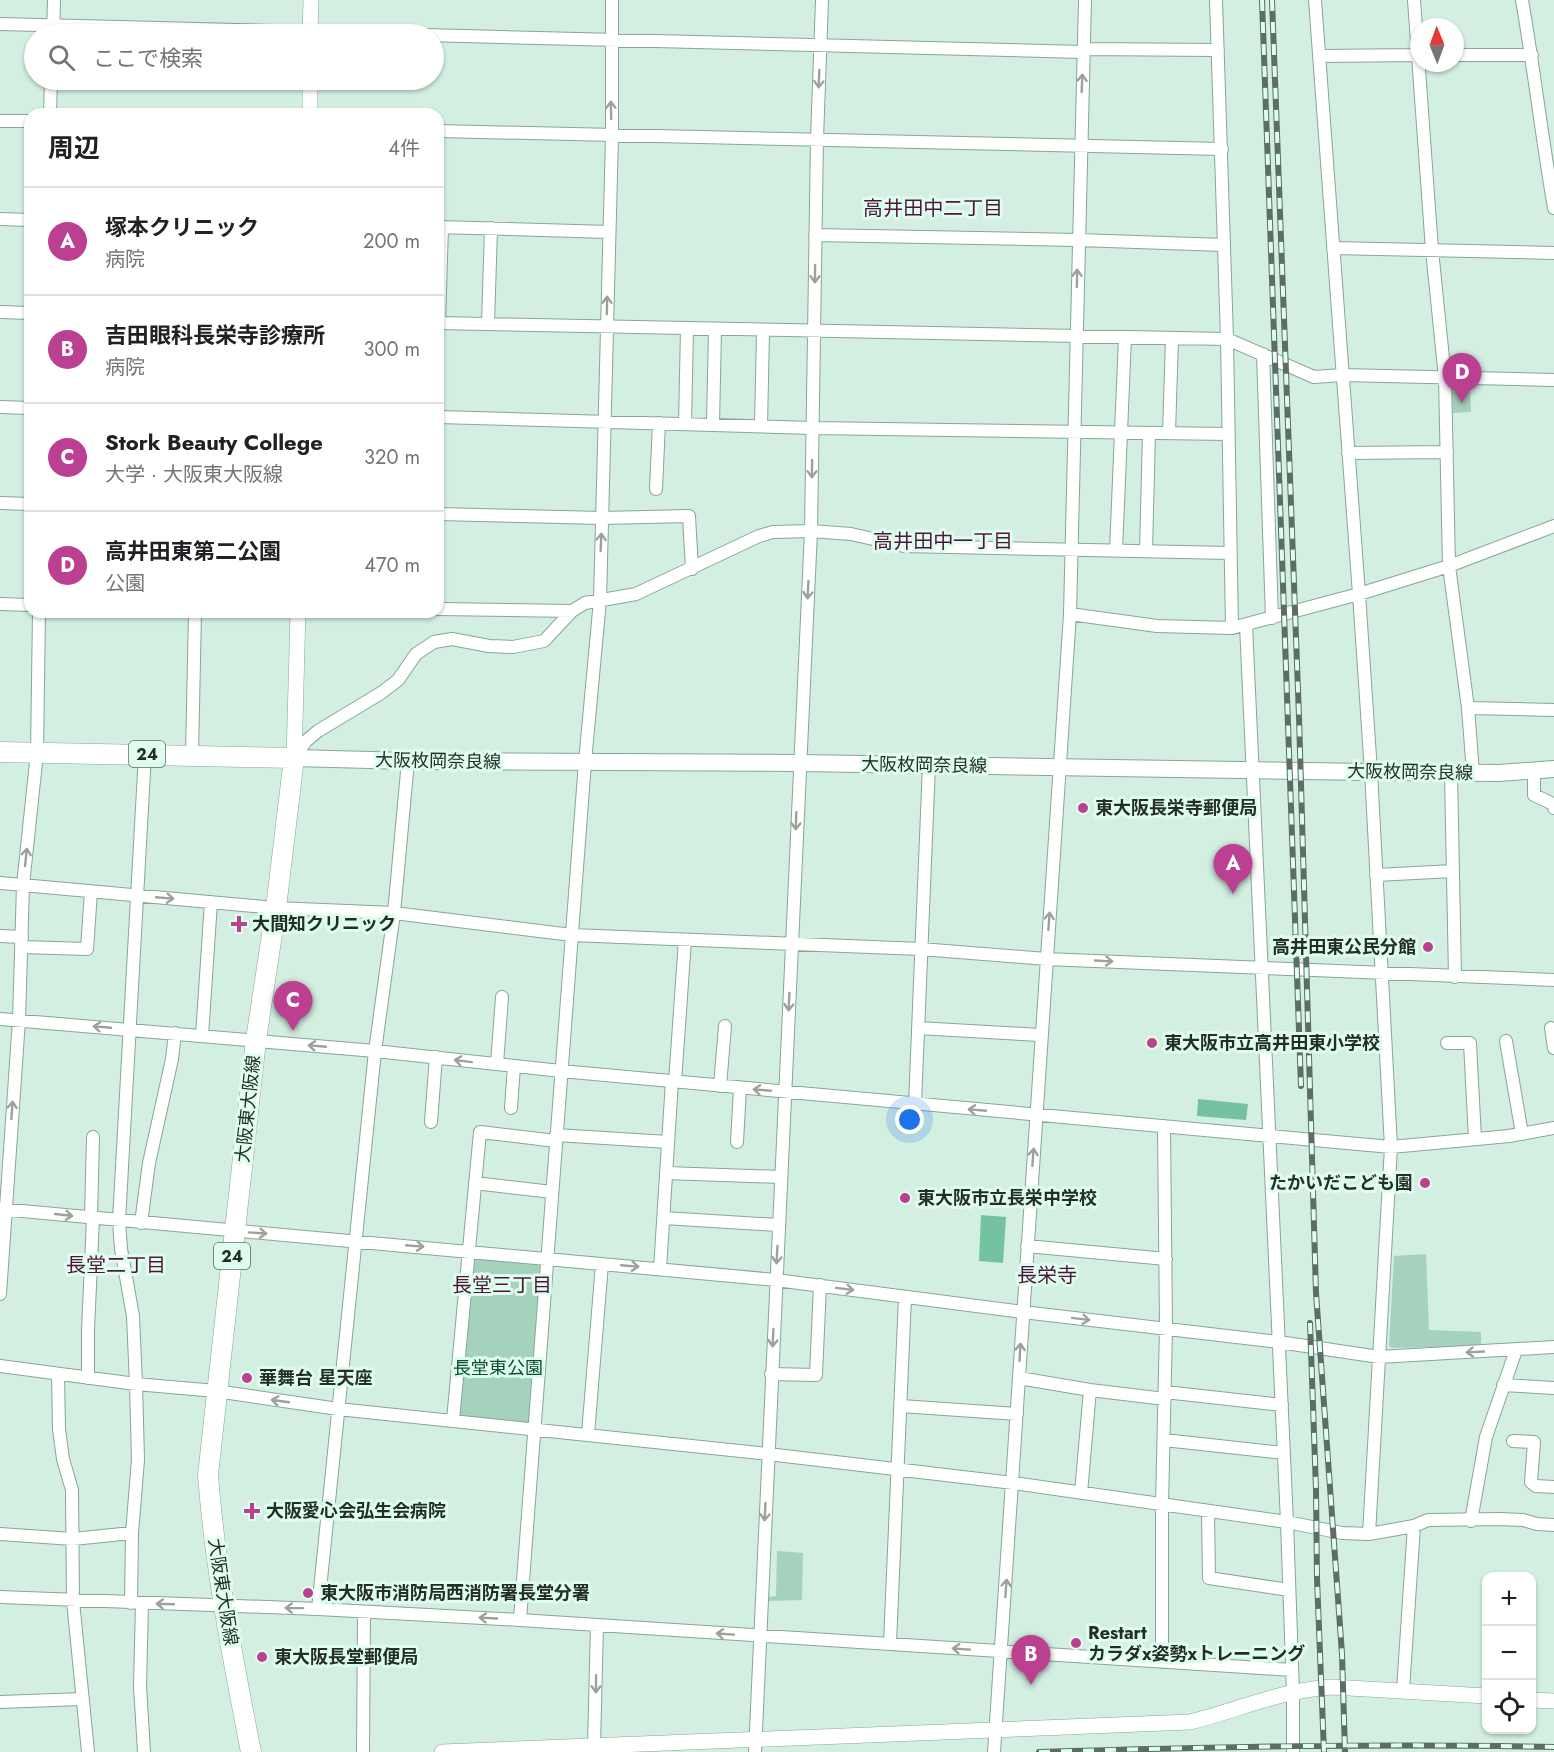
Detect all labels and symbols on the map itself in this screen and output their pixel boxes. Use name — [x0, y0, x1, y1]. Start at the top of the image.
north arrow — [1410, 18, 1464, 72]
one-way arrow — [813, 69, 824, 89]
one-way arrow — [1076, 74, 1088, 94]
one-way arrow — [605, 101, 617, 121]
district label: 高井田中二丁目 — [863, 194, 1003, 223]
one-way arrow — [809, 264, 821, 284]
one-way arrow — [1071, 269, 1083, 289]
one-way arrow — [602, 296, 613, 316]
pin: D — [1442, 354, 1482, 403]
one-way arrow — [806, 459, 817, 479]
district label: 高井田中一丁目 — [873, 527, 1013, 556]
one-way arrow — [596, 532, 607, 552]
one-way arrow — [802, 579, 813, 599]
road number: 24 — [129, 741, 165, 767]
street label: 大阪枚岡奈良線 — [375, 747, 501, 775]
street label: 大阪枚岡奈良線 — [861, 751, 987, 779]
street label: 大阪枚岡奈良線 — [1347, 758, 1473, 786]
place label: 東大阪長栄寺郵便局 — [1095, 795, 1257, 821]
marker: 東大阪長栄寺郵便局 — [1076, 801, 1090, 815]
one-way arrow — [791, 811, 802, 831]
pin: A — [1214, 844, 1252, 894]
one-way arrow — [21, 847, 32, 867]
one-way arrow — [155, 893, 175, 904]
place label: 大間知クリニック — [252, 911, 396, 937]
one-way arrow — [1044, 911, 1055, 931]
marker: 大間知クリニック — [230, 915, 248, 933]
place label: 高井田東公民分館 — [1272, 934, 1416, 960]
marker: 高井田東公民分館 — [1421, 940, 1435, 954]
one-way arrow — [1094, 956, 1114, 967]
pin: C — [274, 982, 312, 1031]
one-way arrow — [783, 992, 794, 1012]
one-way arrow — [92, 1021, 112, 1032]
place label: 東大阪市立高井田東小学校 — [1164, 1030, 1380, 1056]
marker: 東大阪市立高井田東小学校 — [1145, 1036, 1159, 1050]
one-way arrow — [307, 1040, 327, 1051]
street label: 大阪東大阪線 — [229, 1054, 267, 1164]
one-way arrow — [454, 1055, 474, 1066]
one-way arrow — [752, 1084, 772, 1095]
one-way arrow — [7, 1100, 18, 1120]
one-way arrow — [967, 1104, 987, 1115]
your location — [895, 1105, 924, 1134]
one-way arrow — [1027, 1148, 1038, 1168]
place label: たかいだこども園 — [1269, 1170, 1413, 1196]
marker: たかいだこども園 — [1418, 1176, 1432, 1190]
place label: 東大阪市立長栄中学校 — [917, 1185, 1097, 1211]
marker: 東大阪市立長栄中学校 — [898, 1191, 912, 1205]
one-way arrow — [53, 1210, 73, 1221]
one-way arrow — [248, 1228, 268, 1239]
one-way arrow — [405, 1241, 425, 1252]
road number: 24 — [214, 1243, 250, 1269]
one-way arrow — [771, 1245, 782, 1265]
district label: 長堂二丁目 — [66, 1251, 166, 1280]
one-way arrow — [620, 1261, 640, 1272]
district label: 長栄寺 — [1017, 1261, 1077, 1290]
district label: 長堂三丁目 — [452, 1271, 552, 1300]
one-way arrow — [835, 1283, 854, 1294]
one-way arrow — [1070, 1313, 1090, 1324]
one-way arrow — [767, 1327, 778, 1347]
one-way arrow — [1015, 1342, 1026, 1362]
one-way arrow — [1465, 1347, 1485, 1358]
park label: 長堂東公園 — [453, 1355, 543, 1381]
place label: 華舞台 星天座 — [259, 1365, 372, 1391]
marker: 華舞台 星天座 — [240, 1371, 254, 1385]
one-way arrow — [271, 1395, 291, 1406]
place label: 大阪愛心会弘生会病院 — [266, 1498, 446, 1524]
marker: 大阪愛心会弘生会病院 — [243, 1502, 261, 1520]
one-way arrow — [760, 1502, 771, 1522]
street label: 大阪東大阪線 — [202, 1537, 244, 1647]
one-way arrow — [1000, 1579, 1011, 1599]
place label: 東大阪市消防局西消防署長堂分署 — [320, 1580, 590, 1606]
marker: 東大阪市消防局西消防署長堂分署 — [301, 1586, 315, 1600]
one-way arrow — [155, 1599, 175, 1610]
one-way arrow — [284, 1603, 304, 1614]
one-way arrow — [479, 1613, 499, 1624]
place label: Restart カラダx姿勢xトレーニング — [1088, 1620, 1305, 1667]
one-way arrow — [715, 1628, 735, 1639]
pin: B — [1012, 1636, 1050, 1685]
marker: Restart カラダx姿勢xトレーニング — [1069, 1636, 1083, 1650]
one-way arrow — [952, 1643, 972, 1654]
place label: 東大阪長堂郵便局 — [274, 1644, 418, 1670]
marker: 東大阪長堂郵便局 — [255, 1650, 269, 1664]
one-way arrow — [590, 1673, 601, 1693]

